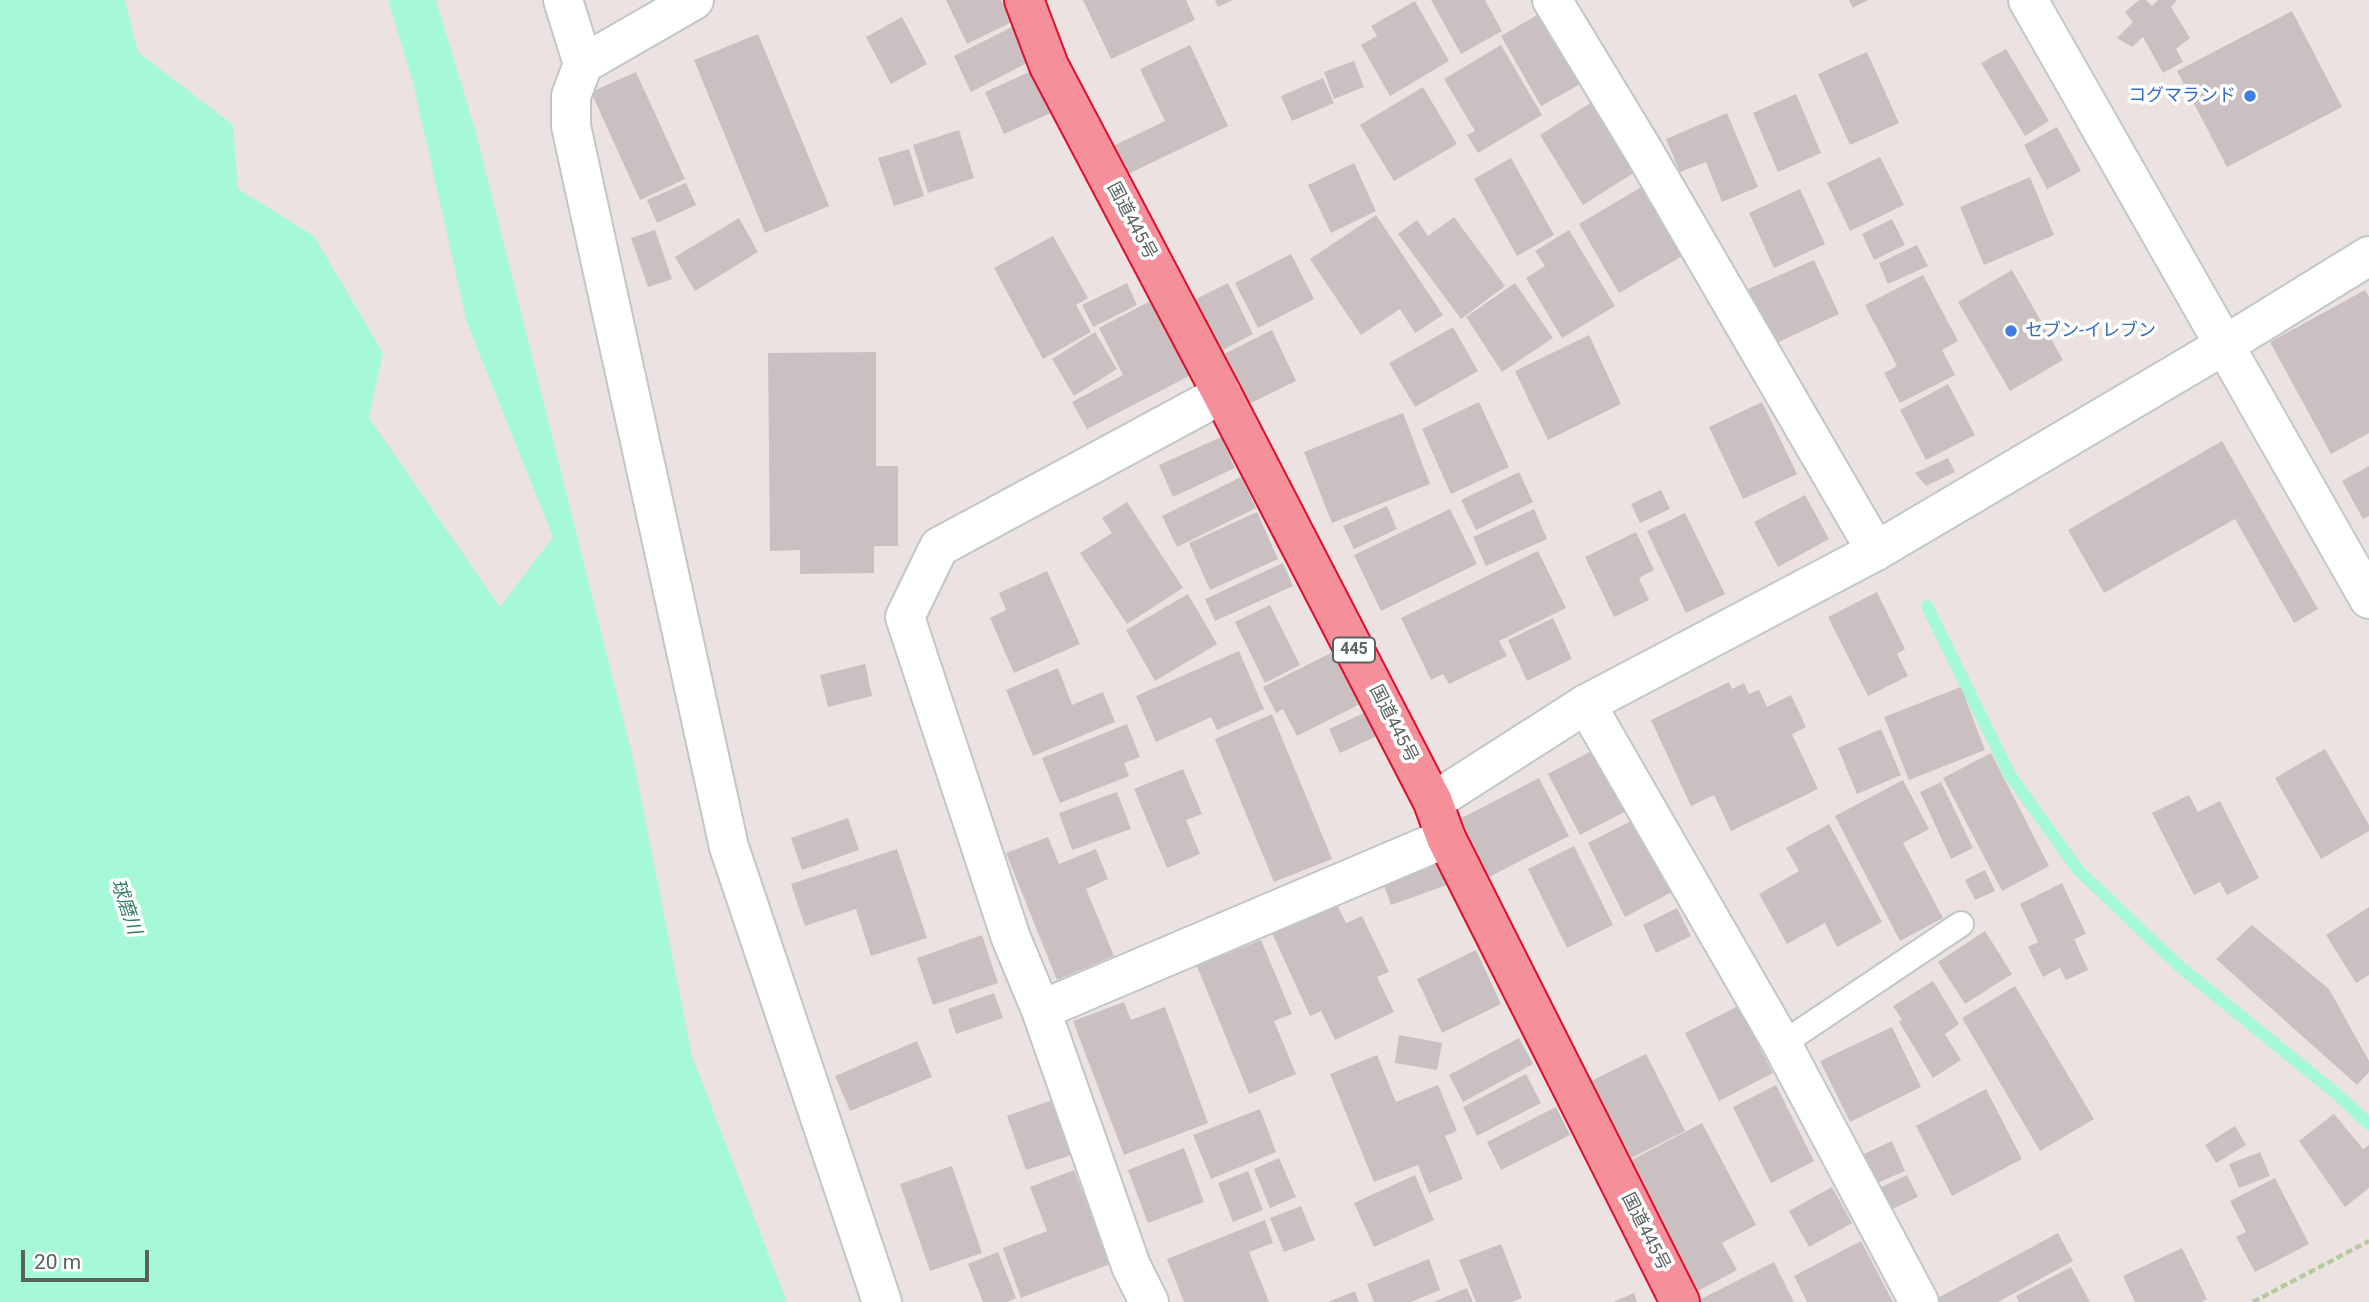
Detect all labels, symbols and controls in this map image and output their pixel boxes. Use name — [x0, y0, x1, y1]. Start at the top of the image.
place label: コグマランド — [2128, 85, 2236, 107]
marker: コグマランド — [2242, 88, 2258, 104]
street label: 国道445号 — [1102, 179, 1160, 263]
place label: セブン-イレブン — [2025, 320, 2156, 342]
marker: セブン-イレブン — [2003, 323, 2019, 339]
road number: 445 — [1333, 638, 1375, 663]
street label: 国道445号 — [1364, 682, 1422, 766]
water label: 球磨川 — [105, 876, 145, 938]
street label: 国道445号 — [1616, 1190, 1674, 1274]
scale bar — [24, 1236, 152, 1280]
text: 20 m — [34, 1250, 81, 1274]

